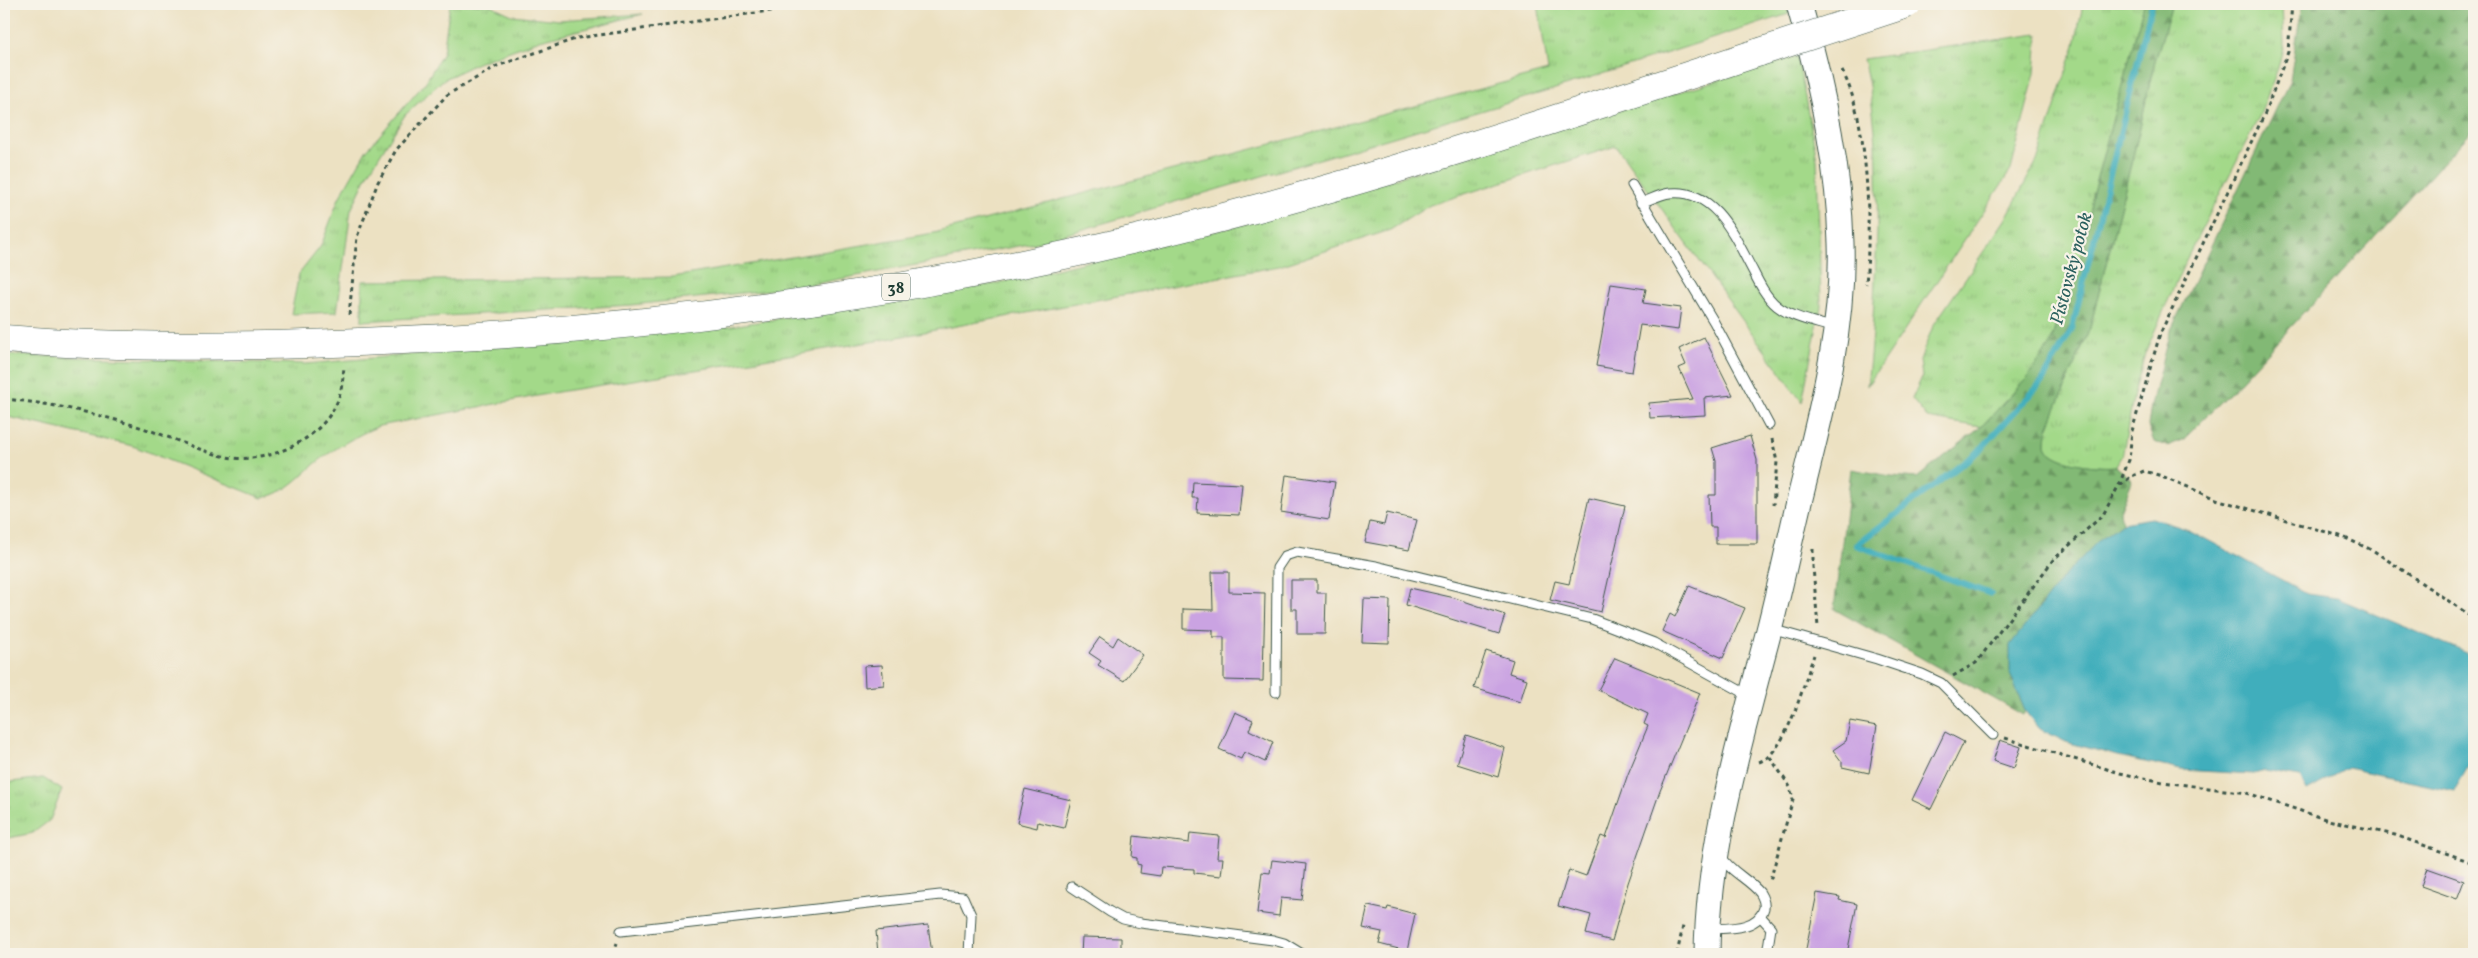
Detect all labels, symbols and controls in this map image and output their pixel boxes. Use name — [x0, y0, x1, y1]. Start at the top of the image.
water label: Pístovský potok — [2044, 209, 2099, 328]
road number: 38 — [882, 274, 910, 300]

